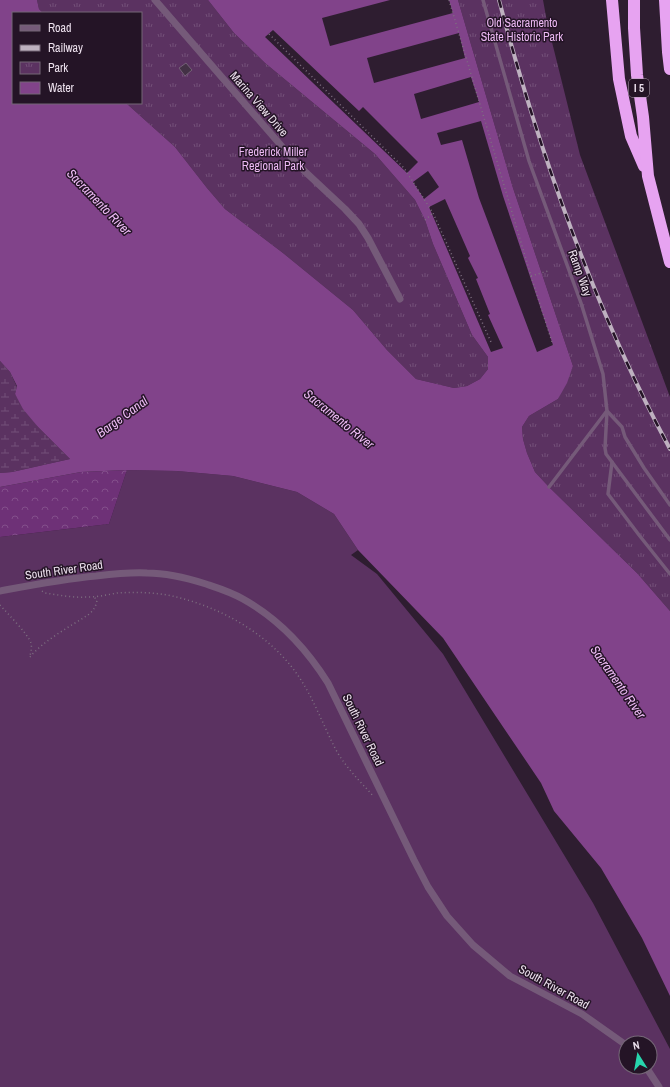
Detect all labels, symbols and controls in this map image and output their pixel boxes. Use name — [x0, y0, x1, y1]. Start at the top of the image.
legend — [12, 12, 142, 104]
park label: Old Sacramento State Historic Park — [481, 15, 563, 45]
text: Road — [48, 20, 72, 36]
text: Railway — [48, 40, 83, 56]
text: Park — [48, 60, 68, 76]
street label: Marina View Drive — [226, 68, 292, 140]
road number: I 5 — [629, 79, 649, 97]
text: Water — [48, 80, 75, 96]
park label: Frederick Miller Regional Park — [239, 144, 308, 174]
water label: Sacramento River — [63, 165, 135, 239]
street label: Ramp Way — [564, 248, 596, 298]
water label: Sacramento River — [300, 385, 378, 453]
water label: Barge Canal — [93, 392, 151, 441]
street label: South River Road — [24, 557, 104, 583]
water label: Sacramento River — [586, 642, 650, 722]
street label: South River Road — [339, 691, 387, 769]
street label: South River Road — [516, 961, 592, 1013]
north arrow — [618, 1035, 658, 1075]
text: N — [632, 1038, 641, 1053]

